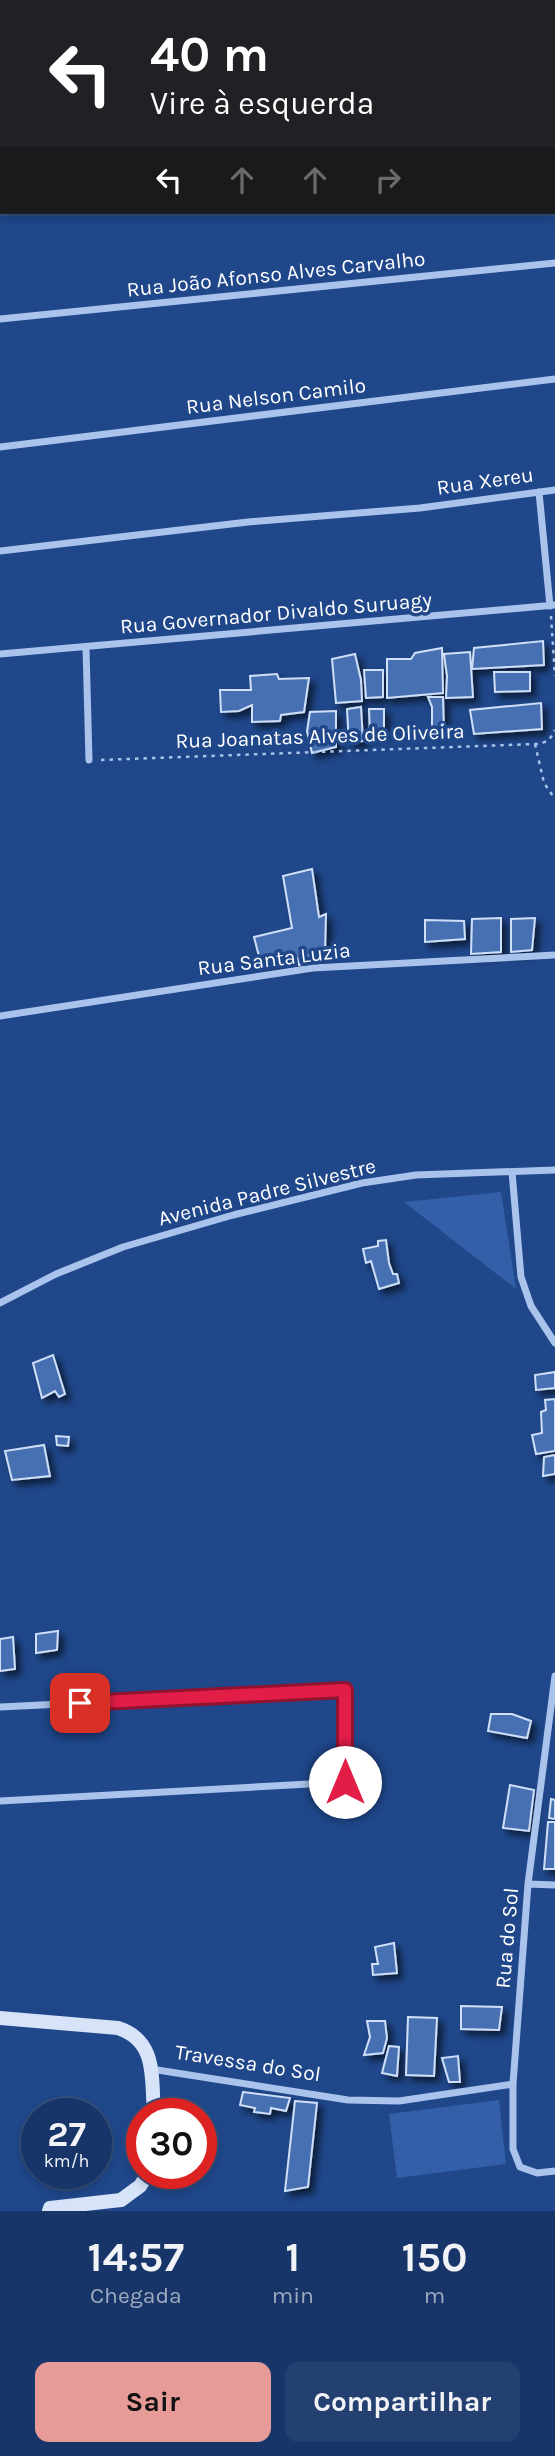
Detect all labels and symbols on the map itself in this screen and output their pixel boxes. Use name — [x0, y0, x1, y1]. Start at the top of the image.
street label: Rua João Afonso Alves Carvalho — [125, 246, 427, 302]
street label: Rua Nelson Camilo — [185, 373, 367, 419]
street label: Rua Xereu — [435, 462, 535, 500]
street label: Rua Governador Divaldo Suruagy — [119, 587, 433, 639]
street label: Rua Joanatas Alves de Oliveira — [175, 719, 465, 753]
street label: Rua Santa Luzia — [196, 938, 352, 980]
street label: Avenida Padre Silvestre — [156, 1153, 378, 1231]
pin — [50, 1673, 110, 1733]
position arrow — [308, 1745, 382, 1819]
street label: Rua do Sol — [491, 1887, 523, 1989]
street label: Travessa do Sol — [174, 2040, 322, 2086]
speed limit sign: 30 — [126, 2098, 217, 2189]

